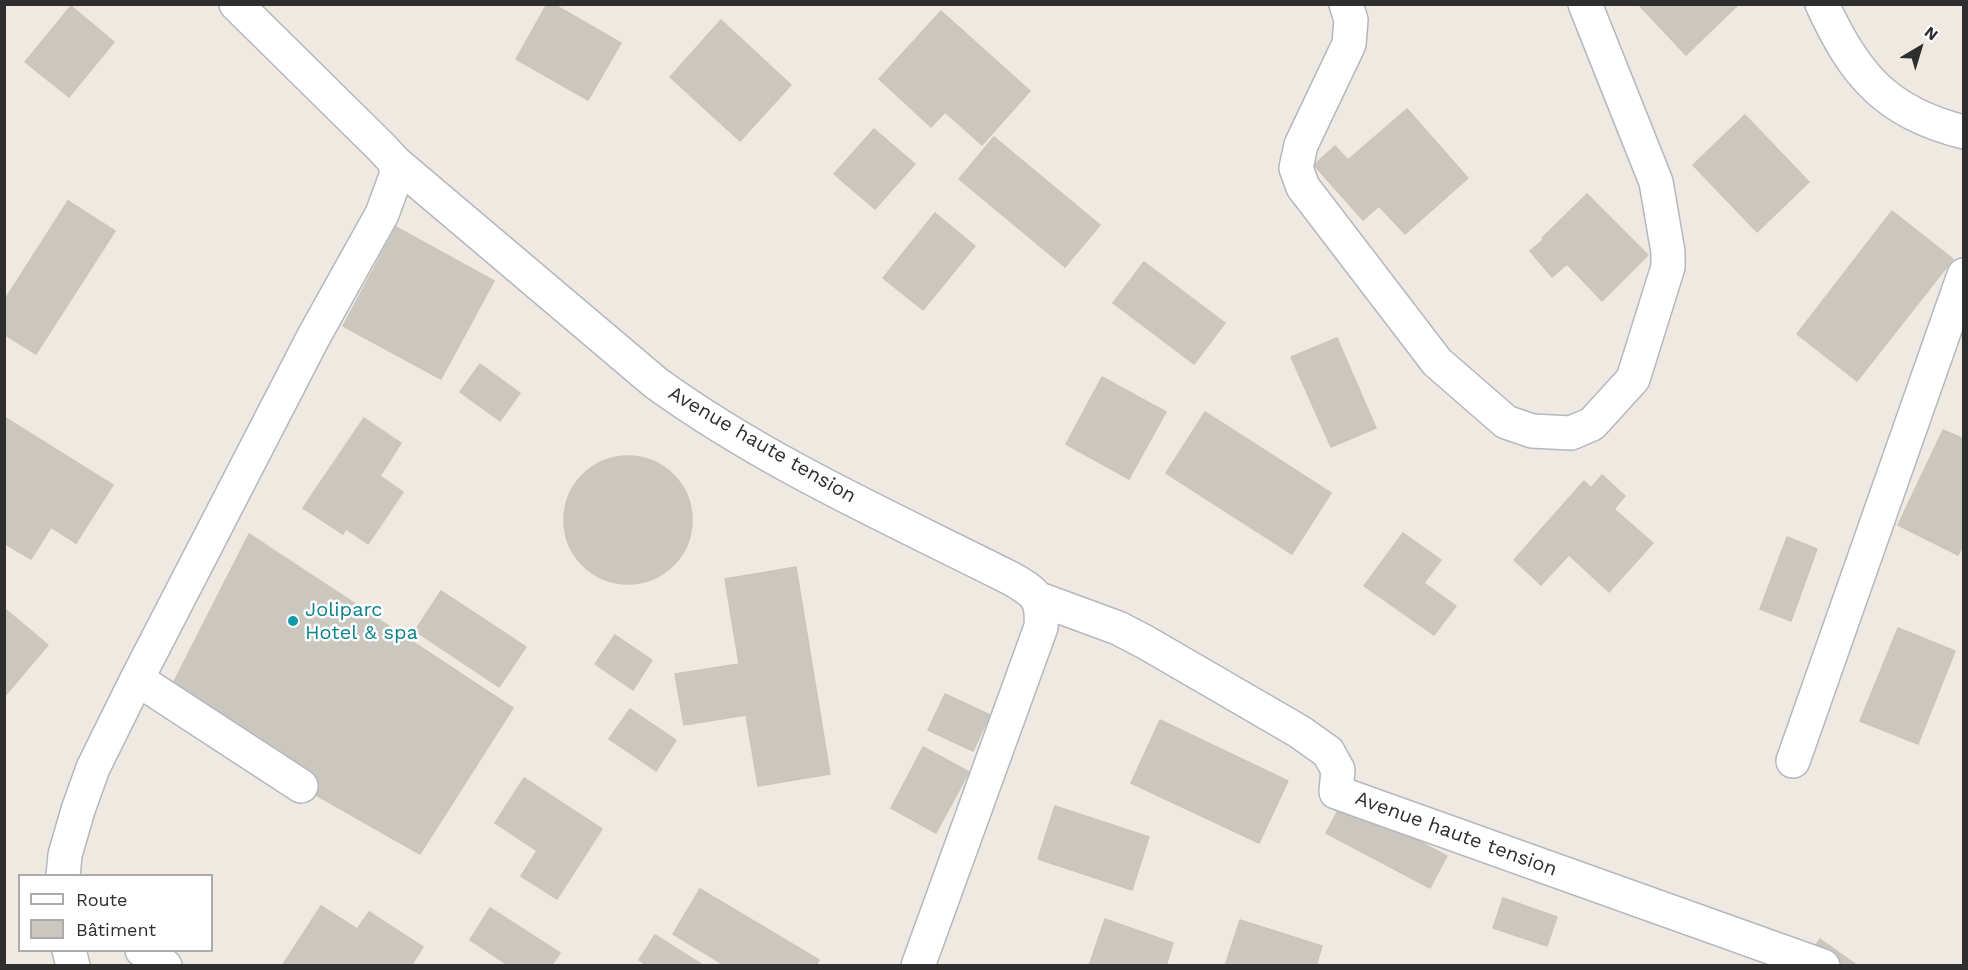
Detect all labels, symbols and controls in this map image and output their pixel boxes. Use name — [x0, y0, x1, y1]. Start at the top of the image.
north arrow — [1890, 18, 1950, 78]
text: N — [1921, 22, 1942, 45]
street label: Avenue haute tension — [664, 381, 860, 509]
place label: Joliparc Hotel & spa — [305, 598, 418, 645]
marker: Joliparc Hotel & spa — [286, 614, 300, 628]
street label: Avenue haute tension — [1352, 786, 1560, 882]
legend — [18, 874, 213, 952]
text: Route — [76, 889, 128, 910]
text: Bâtiment — [76, 919, 156, 940]

